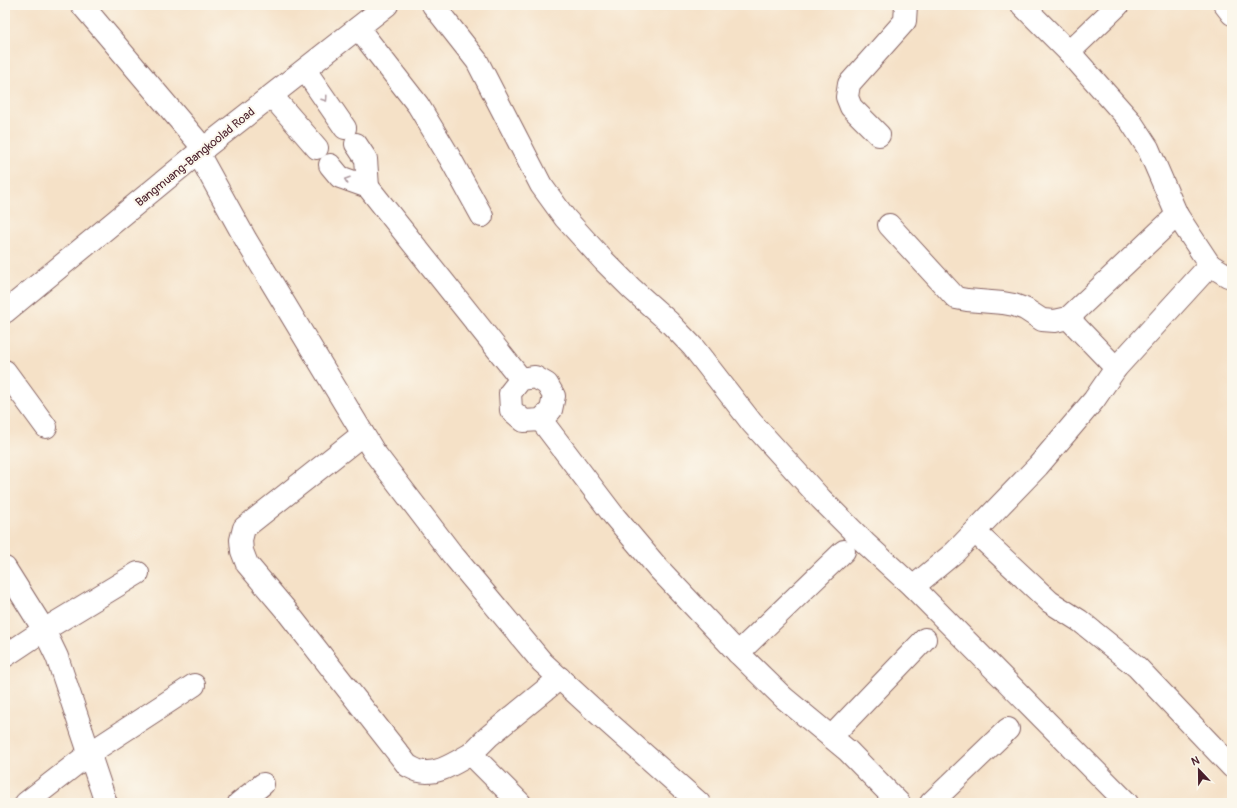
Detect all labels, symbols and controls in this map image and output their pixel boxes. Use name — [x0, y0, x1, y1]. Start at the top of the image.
one-way arrow — [320, 95, 328, 102]
street label: Bangmuang-Bangkoolad Road — [133, 105, 258, 210]
one-way arrow — [343, 176, 350, 184]
north arrow — [1179, 750, 1219, 790]
text: N — [1190, 754, 1202, 769]

